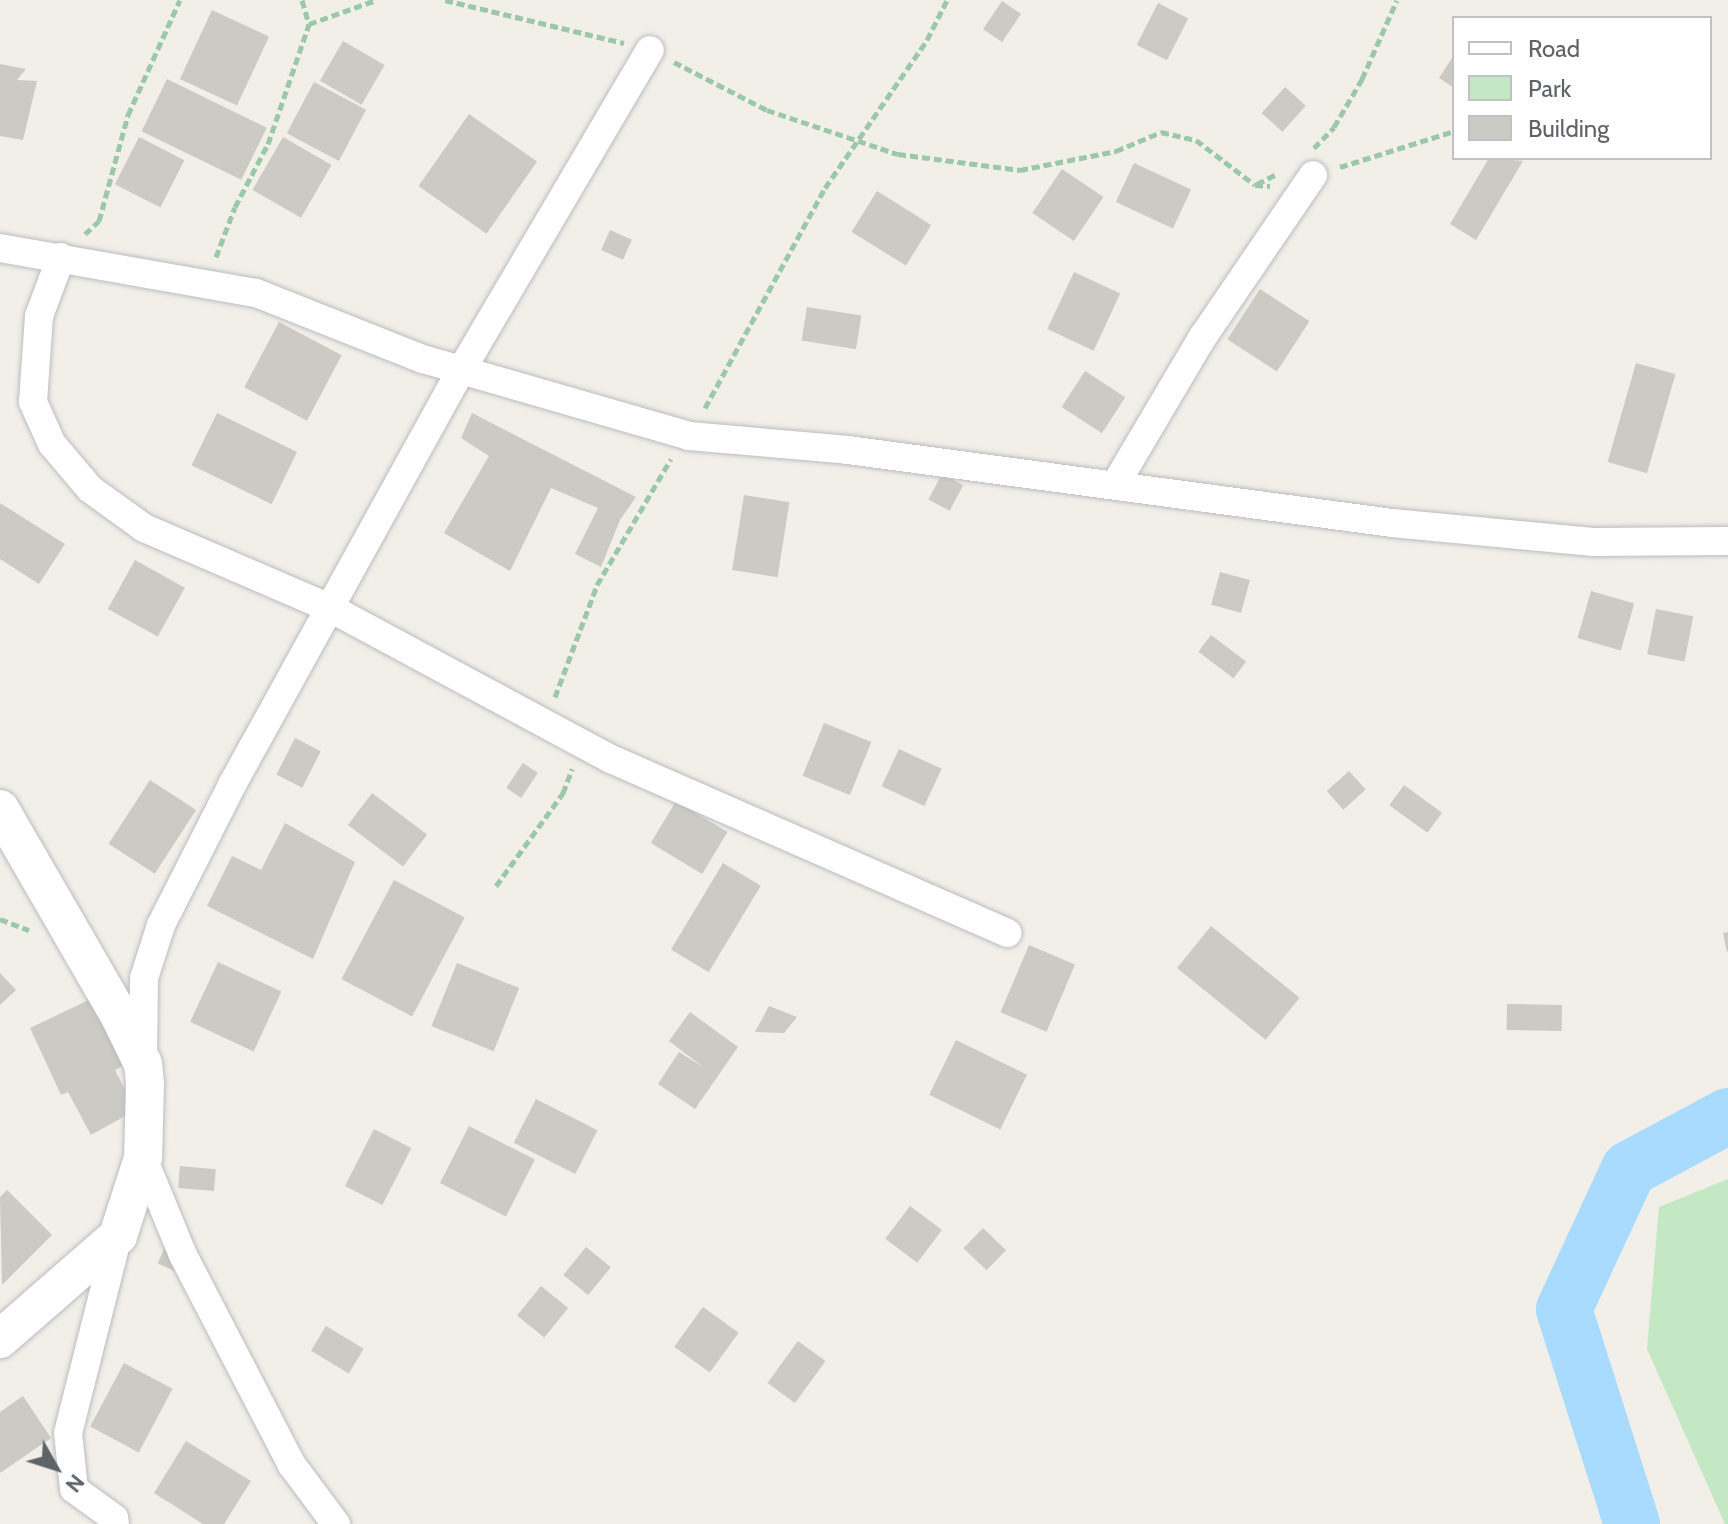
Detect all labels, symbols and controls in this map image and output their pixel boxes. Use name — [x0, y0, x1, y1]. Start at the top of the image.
legend — [1452, 16, 1712, 160]
text: Road — [1528, 34, 1580, 63]
text: Park — [1528, 74, 1571, 103]
text: Building — [1528, 114, 1609, 143]
north arrow — [16, 1428, 96, 1508]
text: N — [60, 1469, 90, 1498]

